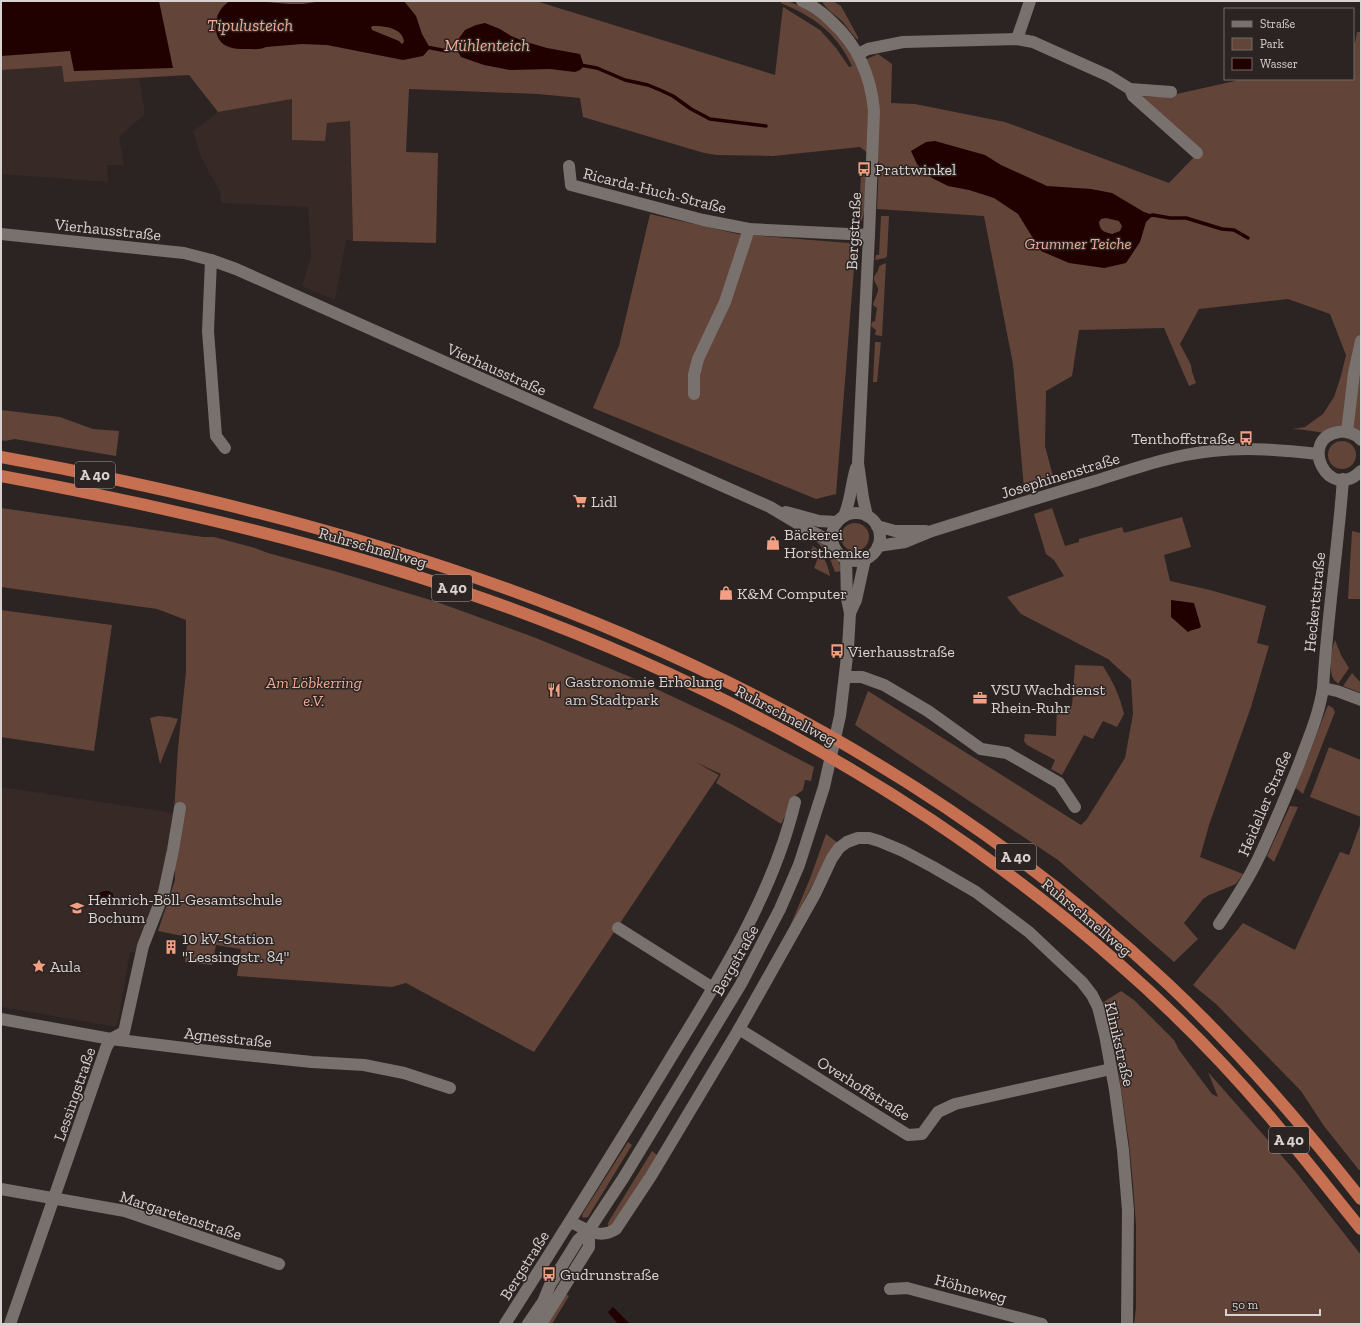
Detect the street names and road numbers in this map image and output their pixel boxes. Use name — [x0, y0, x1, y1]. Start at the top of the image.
street label: Ricarda-Huch-Straße — [581, 163, 728, 217]
street label: Bergstraße — [842, 192, 865, 270]
street label: Vierhausstraße — [53, 214, 162, 245]
street label: Vierhausstraße — [443, 339, 549, 400]
street label: Josephinenstraße — [999, 448, 1122, 503]
road number: A 40 — [75, 462, 115, 488]
street label: Ruhrschnellweg — [317, 523, 429, 572]
street label: Heckertstraße — [1300, 551, 1329, 653]
road number: A 40 — [432, 575, 472, 601]
street label: Ruhrschnellweg — [732, 681, 840, 750]
street label: Heideller Straße — [1234, 747, 1295, 859]
road number: A 40 — [996, 844, 1036, 870]
street label: Ruhrschnellweg — [1038, 874, 1136, 961]
street label: Bergstraße — [708, 922, 763, 999]
street label: Klinikstraße — [1101, 1000, 1138, 1088]
street label: Agnesstraße — [183, 1023, 273, 1052]
street label: Lessingstraße — [50, 1045, 99, 1144]
street label: Overhoffstraße — [814, 1052, 914, 1125]
road number: A 40 — [1269, 1127, 1309, 1153]
street label: Margaretenstraße — [117, 1187, 244, 1244]
street label: Bergstraße — [496, 1227, 553, 1303]
street label: Höhneweg — [933, 1270, 1009, 1307]

